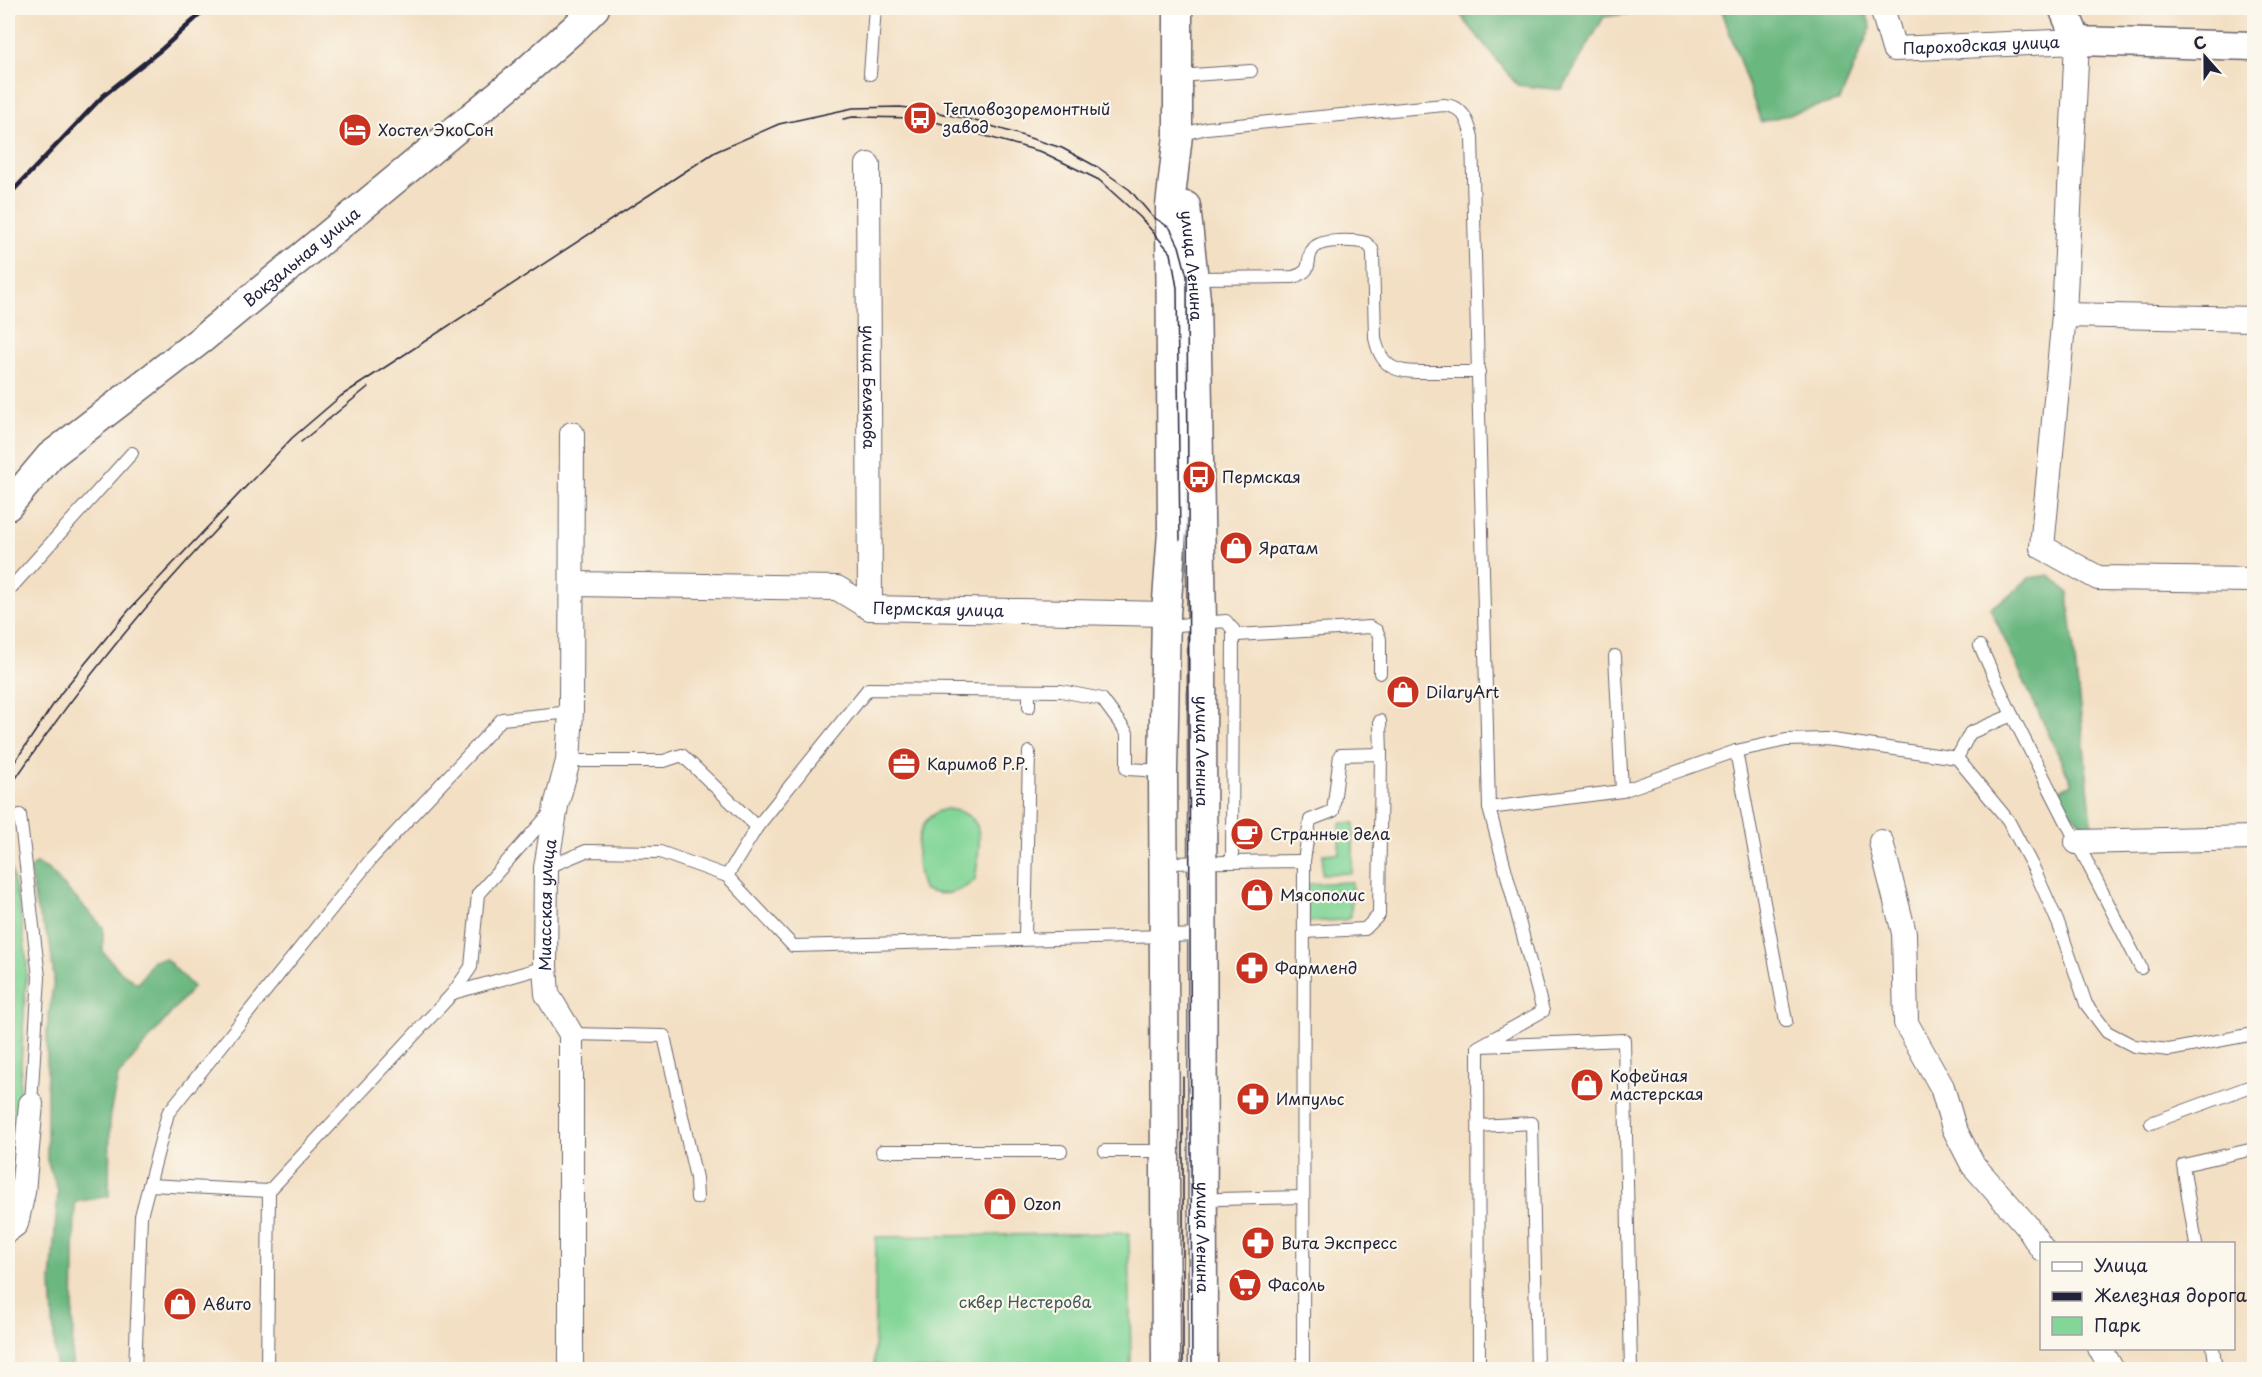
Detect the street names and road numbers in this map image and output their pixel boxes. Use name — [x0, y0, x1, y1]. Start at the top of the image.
street label: Пароходская улица — [1902, 29, 2060, 60]
street label: Вокзальная улица — [237, 201, 364, 312]
street label: улица Ленина — [1176, 209, 1209, 321]
street label: улица Белякова — [858, 325, 882, 449]
street label: Пермская улица — [873, 595, 1004, 622]
street label: улица Ленина — [1191, 696, 1215, 807]
street label: Миасская улица — [532, 837, 562, 971]
street label: улица Ленина — [1192, 1182, 1216, 1293]

